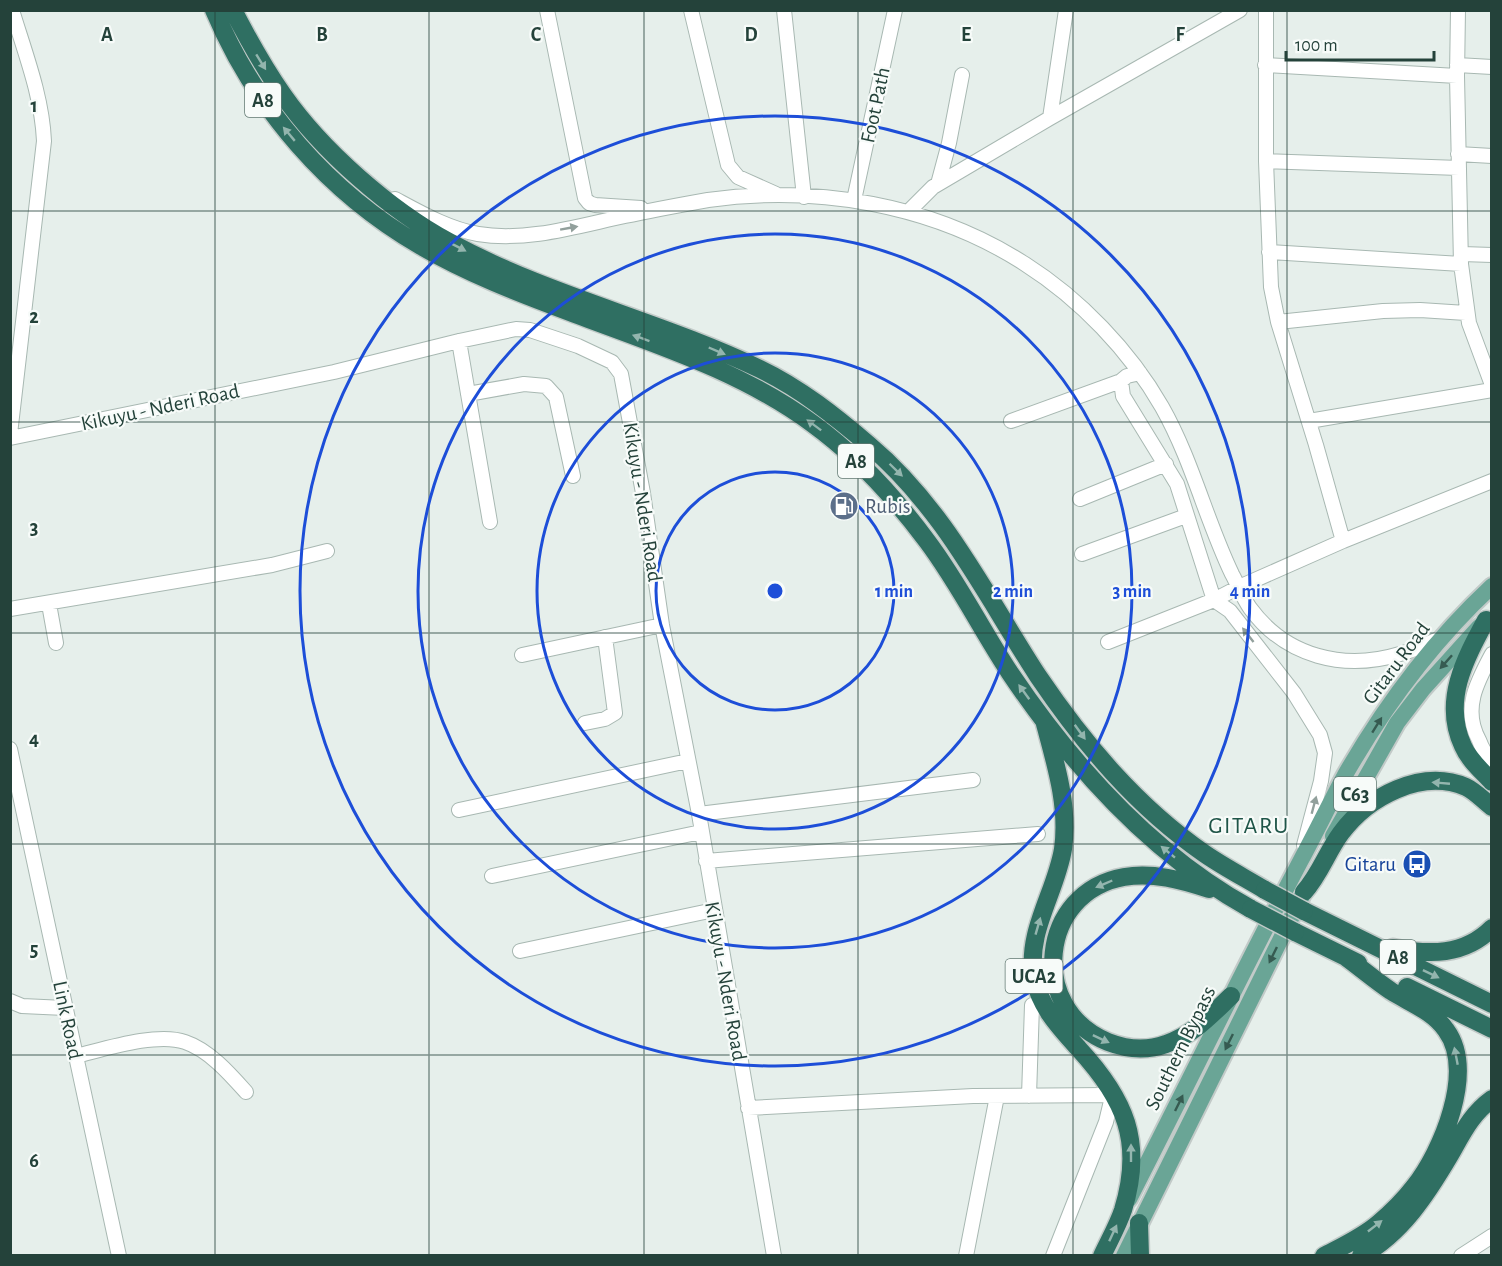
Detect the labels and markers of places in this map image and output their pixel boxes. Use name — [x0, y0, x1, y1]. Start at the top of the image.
fuel station icon: Rubis — [828, 490, 860, 522]
place label: Rubis — [865, 496, 911, 517]
centre of rings — [765, 581, 785, 601]
bus stop icon: Gitaru — [1401, 848, 1433, 880]
place label: Gitaru — [1345, 854, 1396, 875]

